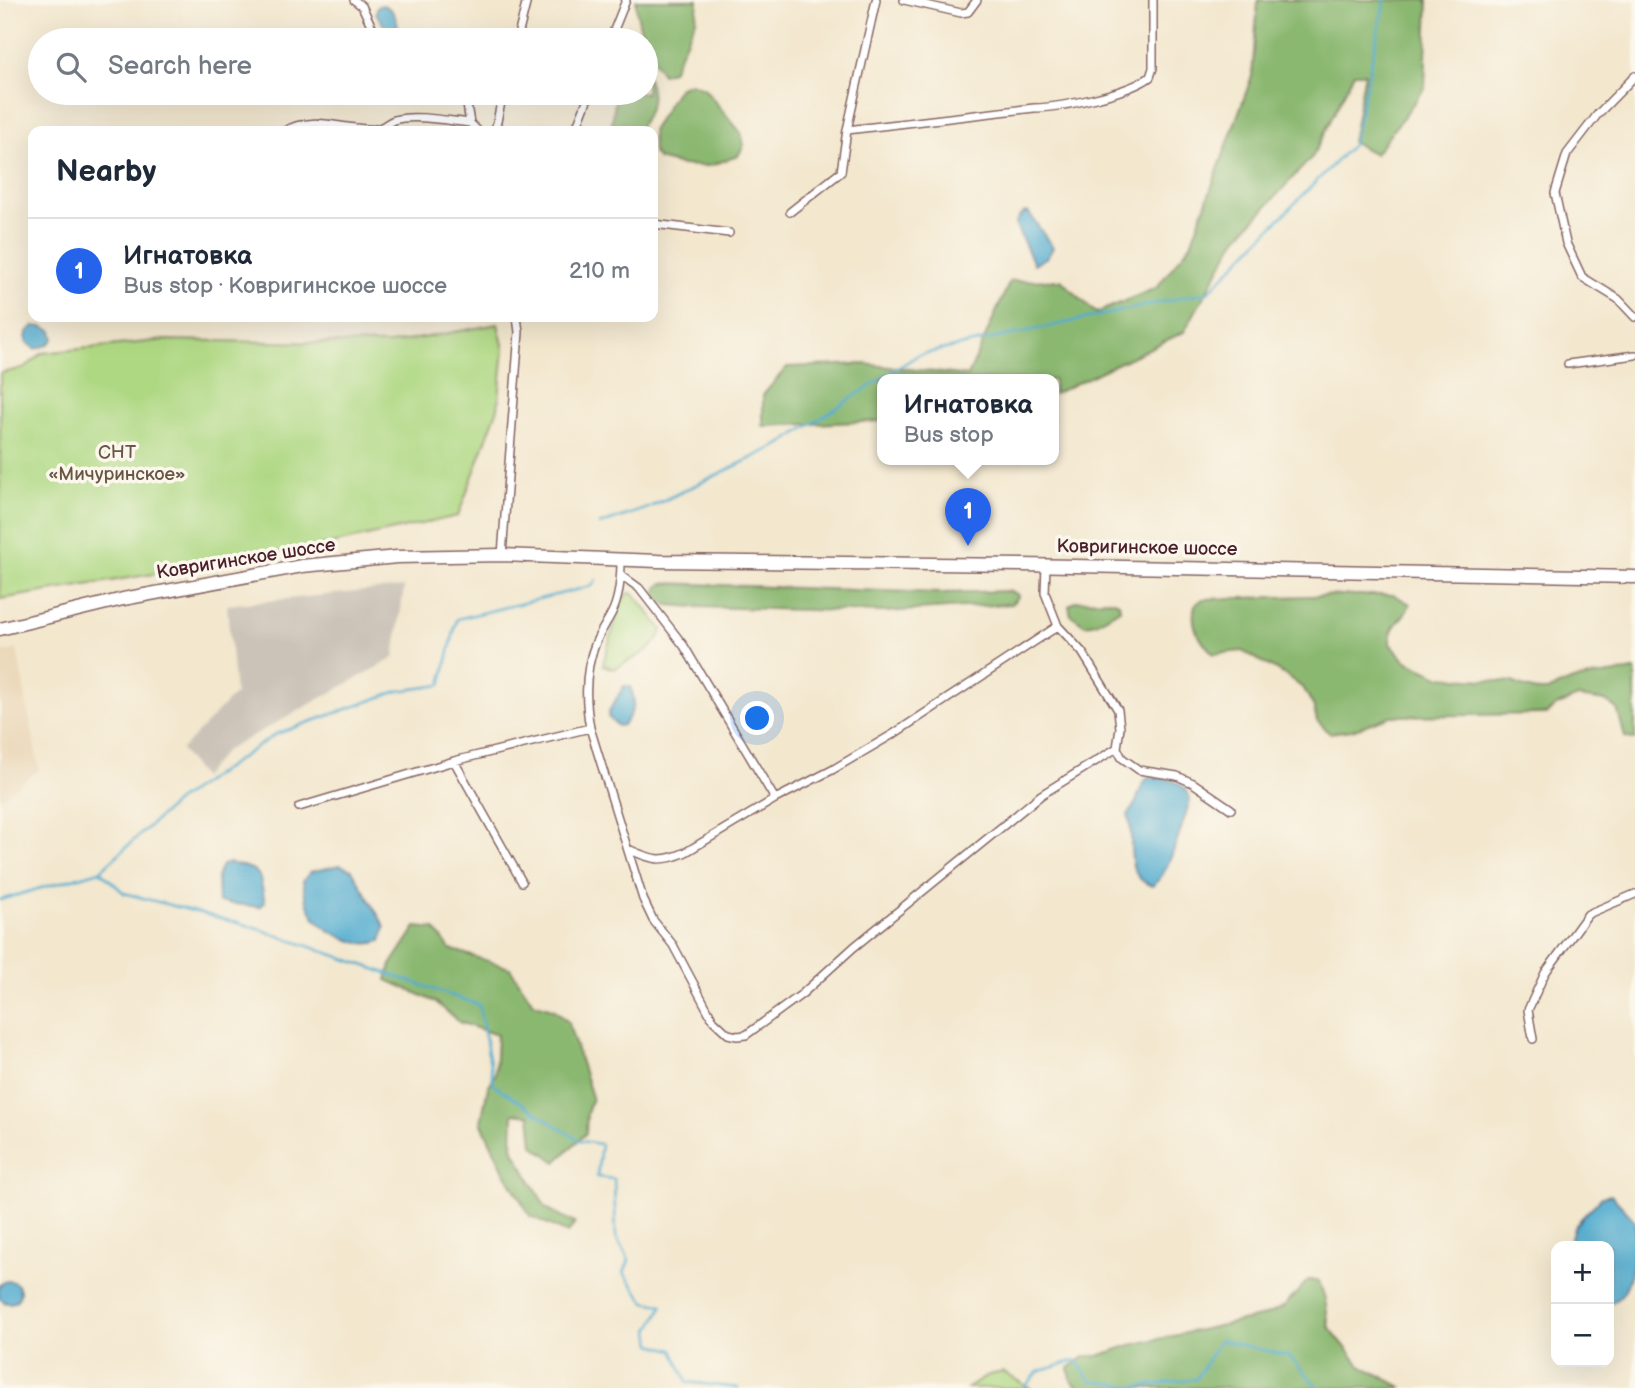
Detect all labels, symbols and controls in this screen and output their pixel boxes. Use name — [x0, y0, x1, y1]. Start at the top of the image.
search box — [28, 28, 658, 105]
icon: search — [52, 48, 90, 86]
text: Search here — [108, 51, 252, 82]
text: Nearby — [56, 154, 156, 190]
text: Игнатовка — [123, 241, 252, 272]
text: 1 — [74, 257, 84, 285]
text: 210 m — [569, 257, 630, 285]
text: Bus stop · Ковригинское шоссе — [123, 272, 447, 300]
popup — [877, 374, 1059, 465]
text: Игнатовка — [903, 390, 1033, 421]
text: Bus stop — [903, 421, 994, 449]
park label: СНТ «Мичуринское» — [48, 441, 186, 486]
pin: 1 — [945, 488, 991, 546]
street label: Ковригинское шоссе — [155, 533, 337, 584]
street label: Ковригинское шоссе — [1056, 535, 1238, 561]
your location — [740, 701, 774, 735]
map controls — [1551, 1241, 1614, 1367]
button: + — [1551, 1241, 1614, 1304]
button: − — [1551, 1304, 1614, 1367]

